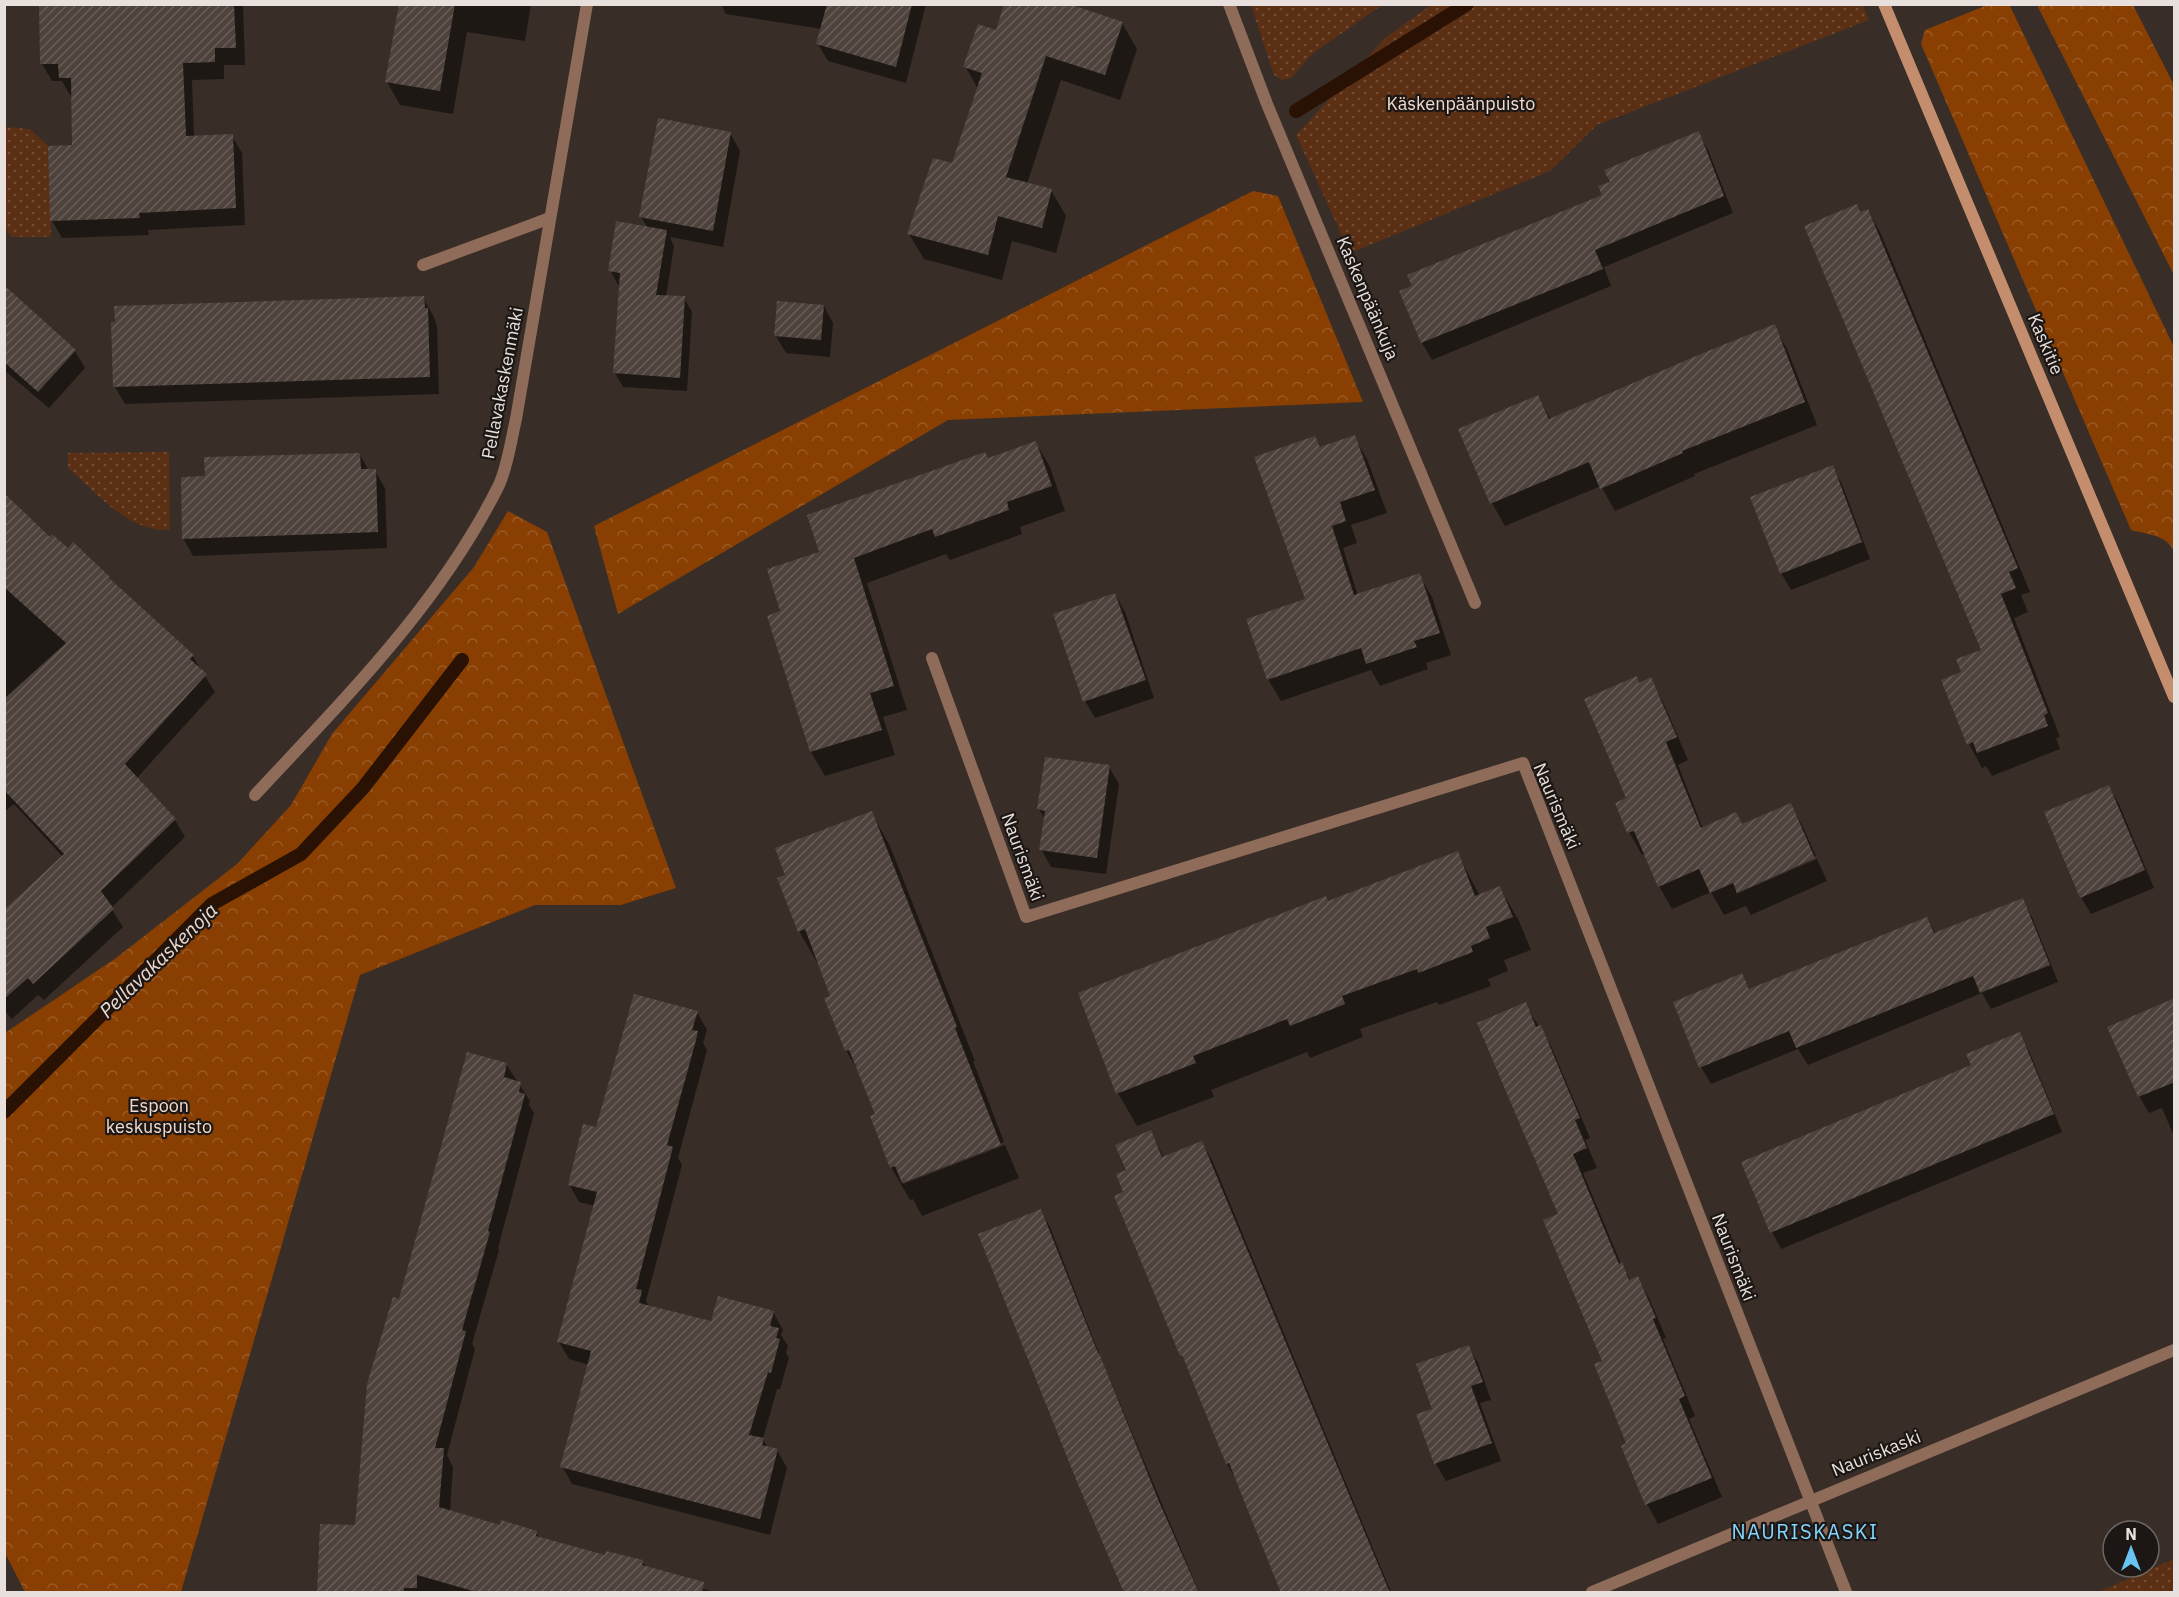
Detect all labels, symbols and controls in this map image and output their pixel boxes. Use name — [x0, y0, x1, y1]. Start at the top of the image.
park label: Käskenpäänpuisto — [1387, 92, 1535, 115]
street label: Kaskenpäänkuja — [1332, 233, 1405, 364]
street label: Pellavakaskenmäki — [476, 305, 528, 461]
street label: Kaskitie — [2023, 310, 2069, 378]
street label: Naurismäki — [1528, 759, 1586, 853]
street label: Naurismäki — [997, 810, 1049, 904]
water label: Pellavakaskenoja — [93, 896, 223, 1024]
park label: Espoon keskuspuisto — [106, 1094, 212, 1138]
street label: Naurismäki — [1707, 1210, 1761, 1304]
street label: Nauriskaski — [1828, 1425, 1924, 1481]
district label: NAURISKASKI — [1732, 1518, 1878, 1545]
north arrow — [2101, 1519, 2161, 1579]
text: N — [2125, 1524, 2137, 1544]

